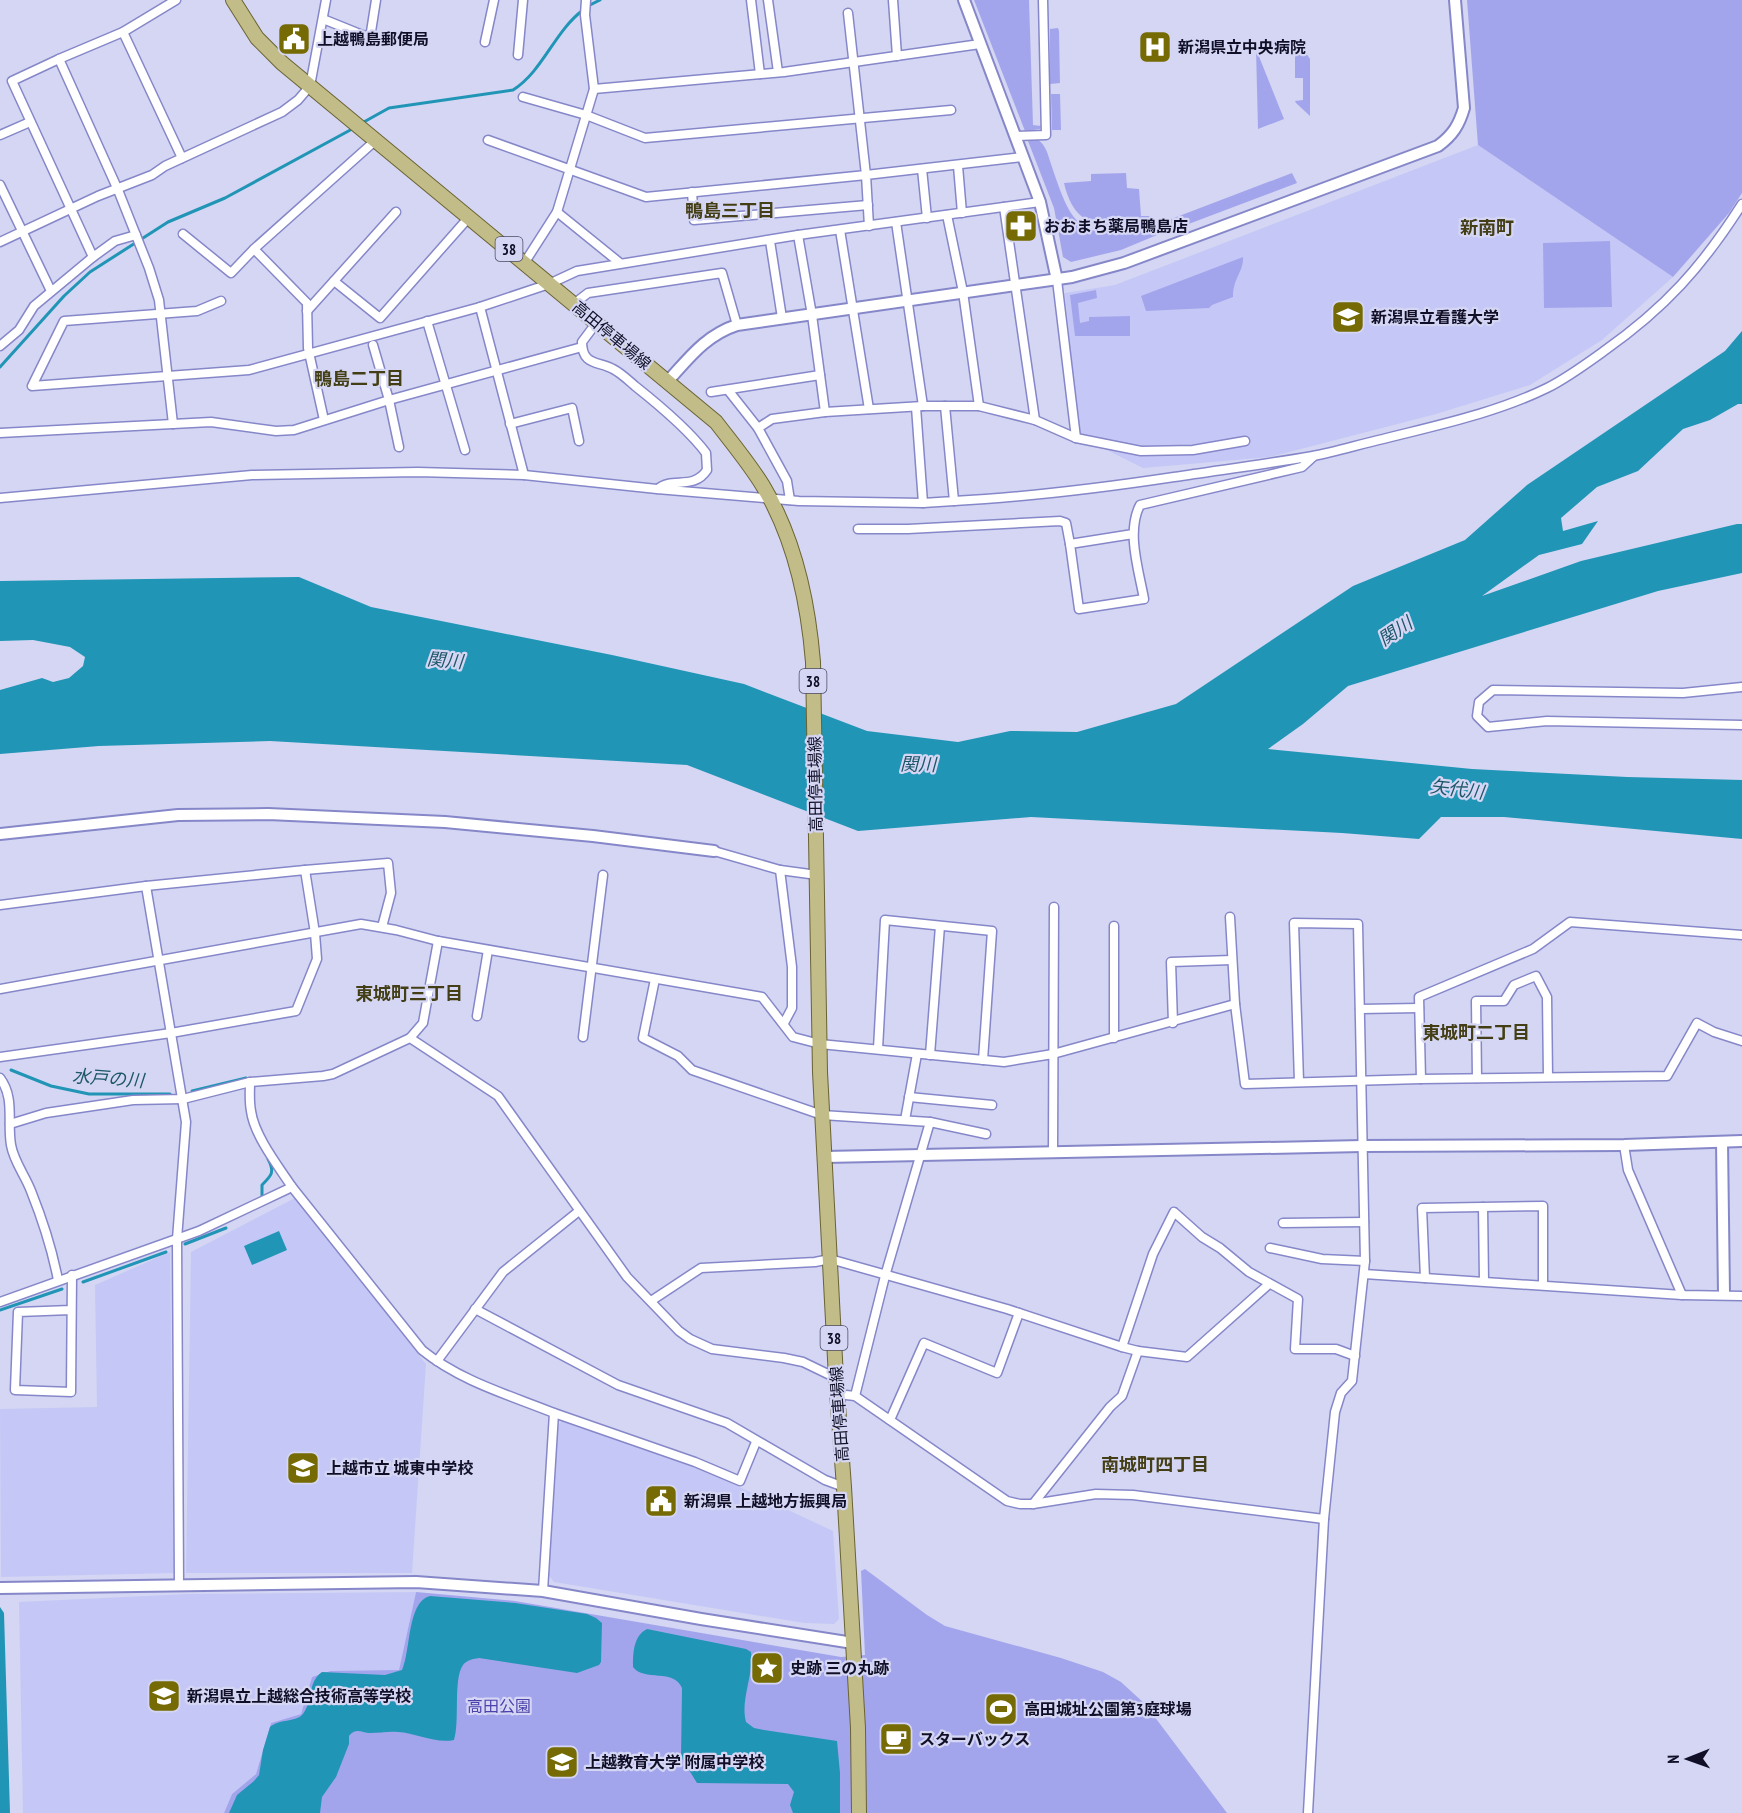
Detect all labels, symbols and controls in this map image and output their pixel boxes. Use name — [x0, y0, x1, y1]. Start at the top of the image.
public building icon: 上越鴨島郵便局 — [276, 21, 312, 57]
place label: 上越鴨島郵便局 — [317, 29, 429, 49]
hospital icon: 新潟県立中央病院 — [1137, 29, 1173, 65]
place label: 新潟県立中央病院 — [1178, 37, 1306, 57]
district label: 鴨島三丁目 — [685, 199, 775, 222]
pharmacy icon: おおまち薬局鴨島店 — [1003, 208, 1039, 244]
place label: おおまち薬局鴨島店 — [1044, 216, 1188, 236]
district label: 新南町 — [1460, 216, 1514, 239]
road number: 38 — [496, 237, 522, 261]
street label: 高田停車場線 — [569, 296, 655, 374]
school or university icon: 新潟県立看護大学 — [1330, 299, 1366, 335]
place label: 新潟県立看護大学 — [1371, 307, 1499, 327]
district label: 鴨島二丁目 — [314, 367, 404, 390]
water label: 関川 — [1374, 610, 1418, 651]
water label: 関川 — [426, 647, 466, 673]
road number: 38 — [800, 669, 826, 693]
street label: 高田停車場線 — [804, 736, 826, 832]
water label: 関川 — [900, 752, 938, 776]
water label: 矢代川 — [1429, 774, 1487, 804]
district label: 東城町三丁目 — [355, 982, 463, 1005]
district label: 東城町二丁目 — [1422, 1021, 1530, 1044]
water label: 水戸の川 — [71, 1064, 147, 1092]
road number: 38 — [820, 1326, 848, 1350]
street label: 高田停車場線 — [826, 1365, 852, 1463]
school or university icon: 上越市立 城東中学校 — [285, 1450, 321, 1486]
district label: 南城町四丁目 — [1101, 1453, 1209, 1476]
place label: 上越市立 城東中学校 — [326, 1458, 473, 1478]
public building icon: 新潟県 上越地方振興局 — [643, 1483, 679, 1519]
place label: 新潟県 上越地方振興局 — [684, 1491, 847, 1511]
place icon: 史跡 三の丸跡 — [749, 1650, 785, 1686]
place label: 史跡 三の丸跡 — [790, 1658, 889, 1678]
school or university icon: 新潟県立上越総合技術高等学校 — [146, 1678, 182, 1714]
place label: 新潟県立上越総合技術高等学校 — [187, 1686, 411, 1706]
sports icon: 高田城址公園第3庭球場 — [983, 1691, 1019, 1727]
park label: 高田公園 — [467, 1696, 531, 1716]
place label: 高田城址公園第3庭球場 — [1024, 1699, 1192, 1719]
cafe icon: スターバックス — [878, 1721, 914, 1757]
place label: スターバックス — [919, 1729, 1030, 1749]
north arrow — [1658, 1729, 1718, 1789]
school or university icon: 上越教育大学 附属中学校 — [544, 1744, 580, 1780]
place label: 上越教育大学 附属中学校 — [585, 1752, 764, 1772]
text: N — [1663, 1755, 1683, 1764]

